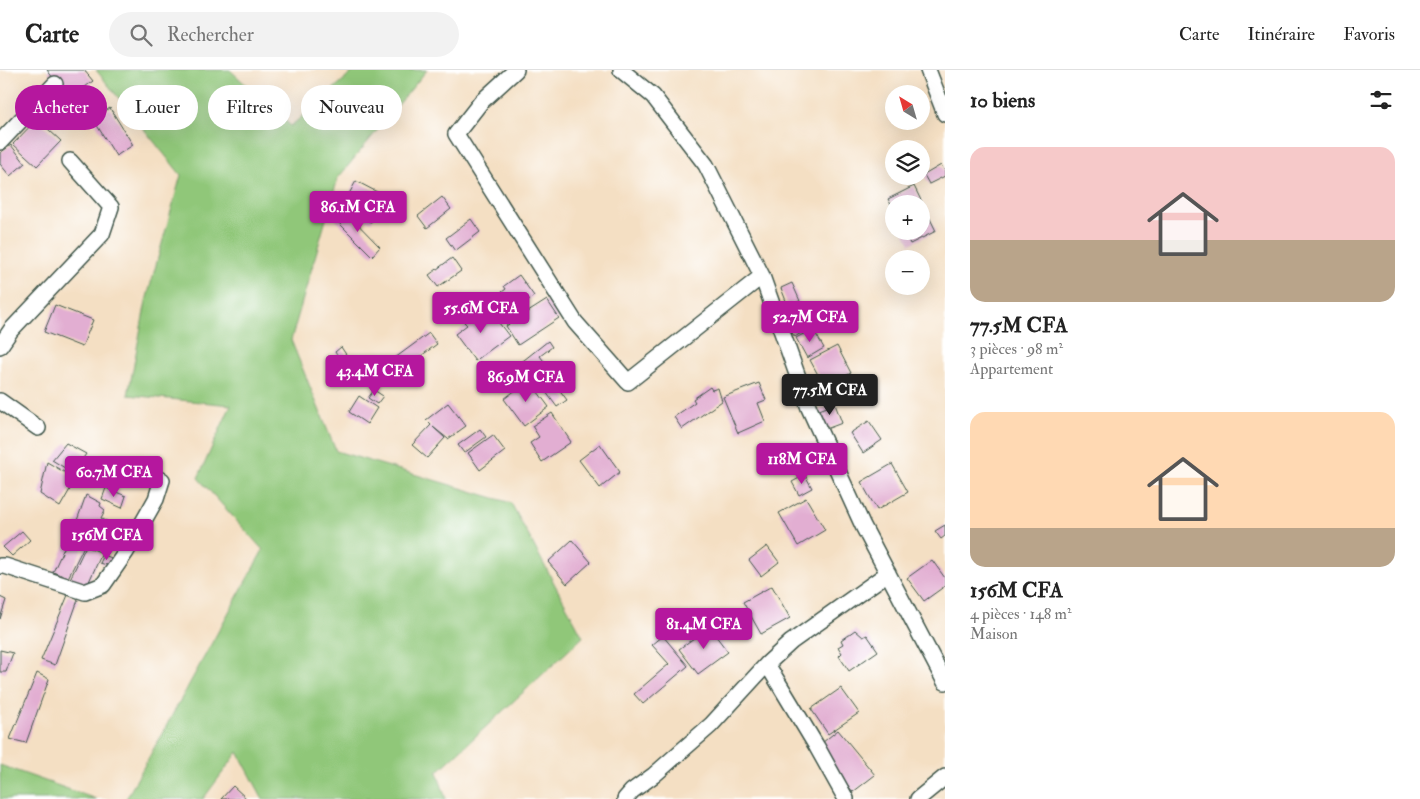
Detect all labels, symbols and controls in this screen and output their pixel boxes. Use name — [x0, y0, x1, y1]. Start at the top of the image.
search box — [109, 12, 459, 57]
text: Carte — [25, 19, 79, 50]
icon: search — [127, 21, 155, 49]
text: Rechercher — [167, 23, 254, 47]
text: Carte — [1179, 23, 1220, 46]
text: Itinéraire — [1248, 23, 1315, 46]
text: Favoris — [1343, 23, 1395, 46]
chip: Acheter — [15, 85, 107, 130]
chip: Louer — [117, 85, 198, 130]
chip: Filtres — [208, 85, 291, 130]
chip: Nouveau — [301, 85, 402, 130]
north arrow — [885, 85, 930, 130]
map controls — [885, 85, 930, 295]
icon: filters — [1367, 86, 1395, 114]
text: 10 biens — [970, 87, 1035, 114]
button: layers — [885, 140, 930, 185]
icon: home — [1138, 179, 1228, 269]
pin: 86.1M CFA — [301, 190, 415, 233]
button: + — [885, 195, 930, 240]
text: 86.1M CFA — [321, 197, 395, 217]
button: − — [885, 250, 930, 295]
pin: 55.6M CFA — [424, 292, 538, 334]
text: 55.6M CFA — [443, 298, 519, 318]
pin: 52.7M CFA — [753, 300, 867, 343]
text: 52.7M CFA — [772, 307, 848, 327]
text: 77.5M CFA — [970, 312, 1068, 339]
text: 3 pièces · 98 m² — [970, 339, 1063, 359]
pin: 43.4M CFA — [318, 354, 432, 397]
text: Appartement — [970, 359, 1053, 379]
pin: 86.9M CFA — [469, 360, 583, 403]
text: 43.4M CFA — [337, 361, 414, 381]
text: 86.9M CFA — [487, 367, 565, 387]
pin: 77.5M CFA — [773, 374, 887, 416]
text: 77.5M CFA — [793, 380, 867, 400]
pin: 118M CFA — [750, 442, 854, 485]
icon: home — [1138, 444, 1228, 534]
text: 118M CFA — [767, 449, 837, 469]
pin: 60.7M CFA — [57, 456, 171, 498]
text: 60.7M CFA — [76, 462, 152, 482]
pin: 156M CFA — [55, 518, 159, 561]
text: 156M CFA — [72, 525, 142, 545]
text: 156M CFA — [970, 577, 1063, 604]
text: 4 pièces · 148 m² — [970, 604, 1072, 624]
pin: 81.4M CFA — [647, 608, 761, 650]
text: 81.4M CFA — [666, 614, 742, 634]
text: Maison — [970, 624, 1018, 644]

